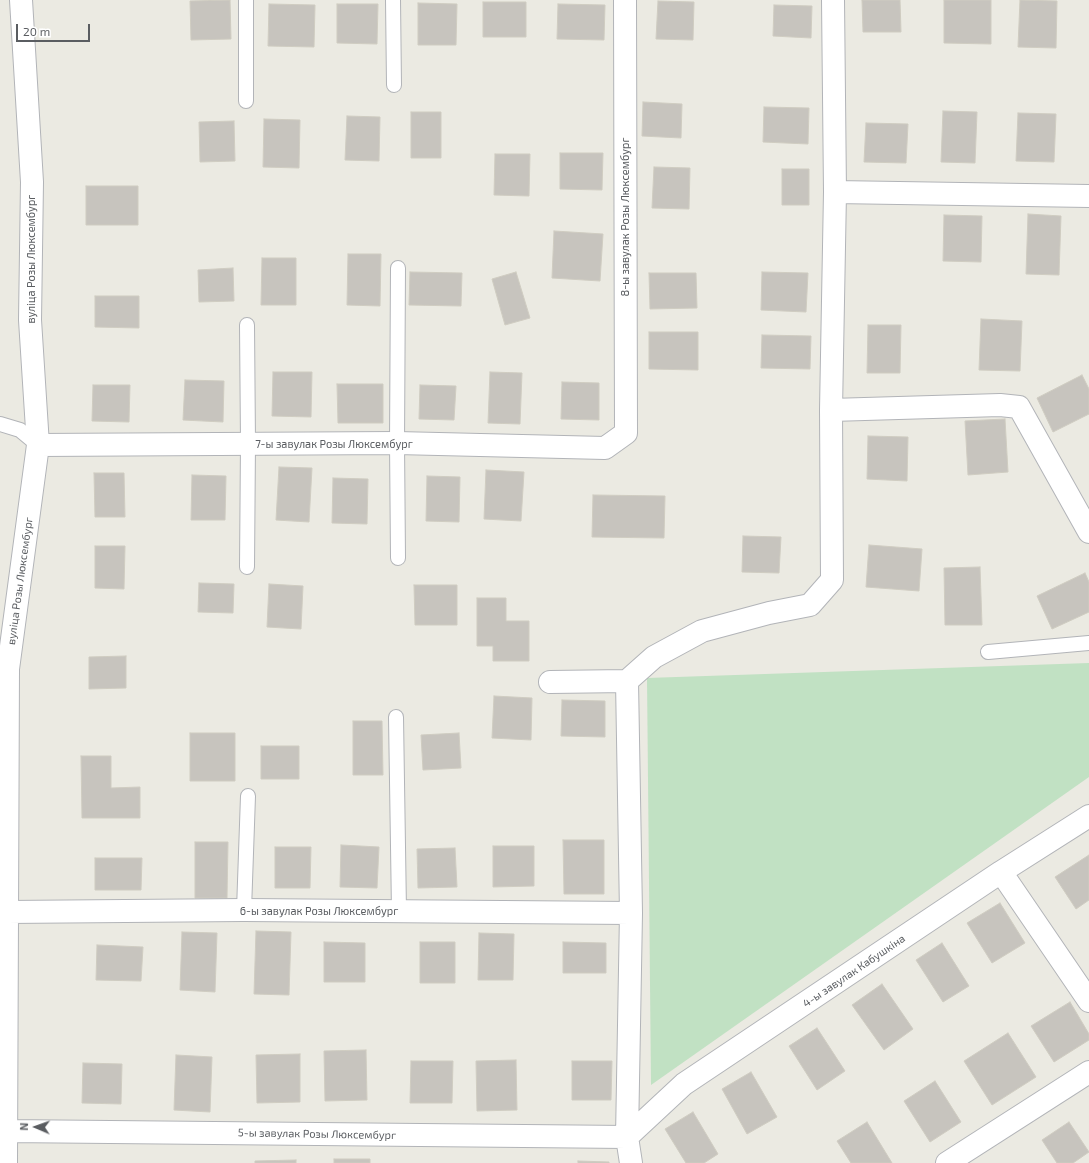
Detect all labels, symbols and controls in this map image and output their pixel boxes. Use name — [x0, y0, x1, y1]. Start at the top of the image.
scale bar — [18, 16, 92, 42]
text: 20 m — [23, 24, 50, 38]
street label: 8-ы завулак Розы Люксембург — [618, 138, 632, 296]
street label: вуліца Розы Люксембург — [24, 195, 38, 323]
street label: 7-ы завулак Розы Люксембург — [255, 437, 413, 451]
street label: вуліца Розы Люксембург — [4, 516, 36, 646]
street label: 6-ы завулак Розы Люксембург — [240, 904, 398, 918]
street label: 4-ы завулак Кабушкіна — [800, 932, 908, 1010]
north arrow — [16, 1107, 56, 1147]
text: N — [17, 1122, 30, 1131]
street label: 5-ы завулак Розы Люксембург — [238, 1126, 396, 1142]

